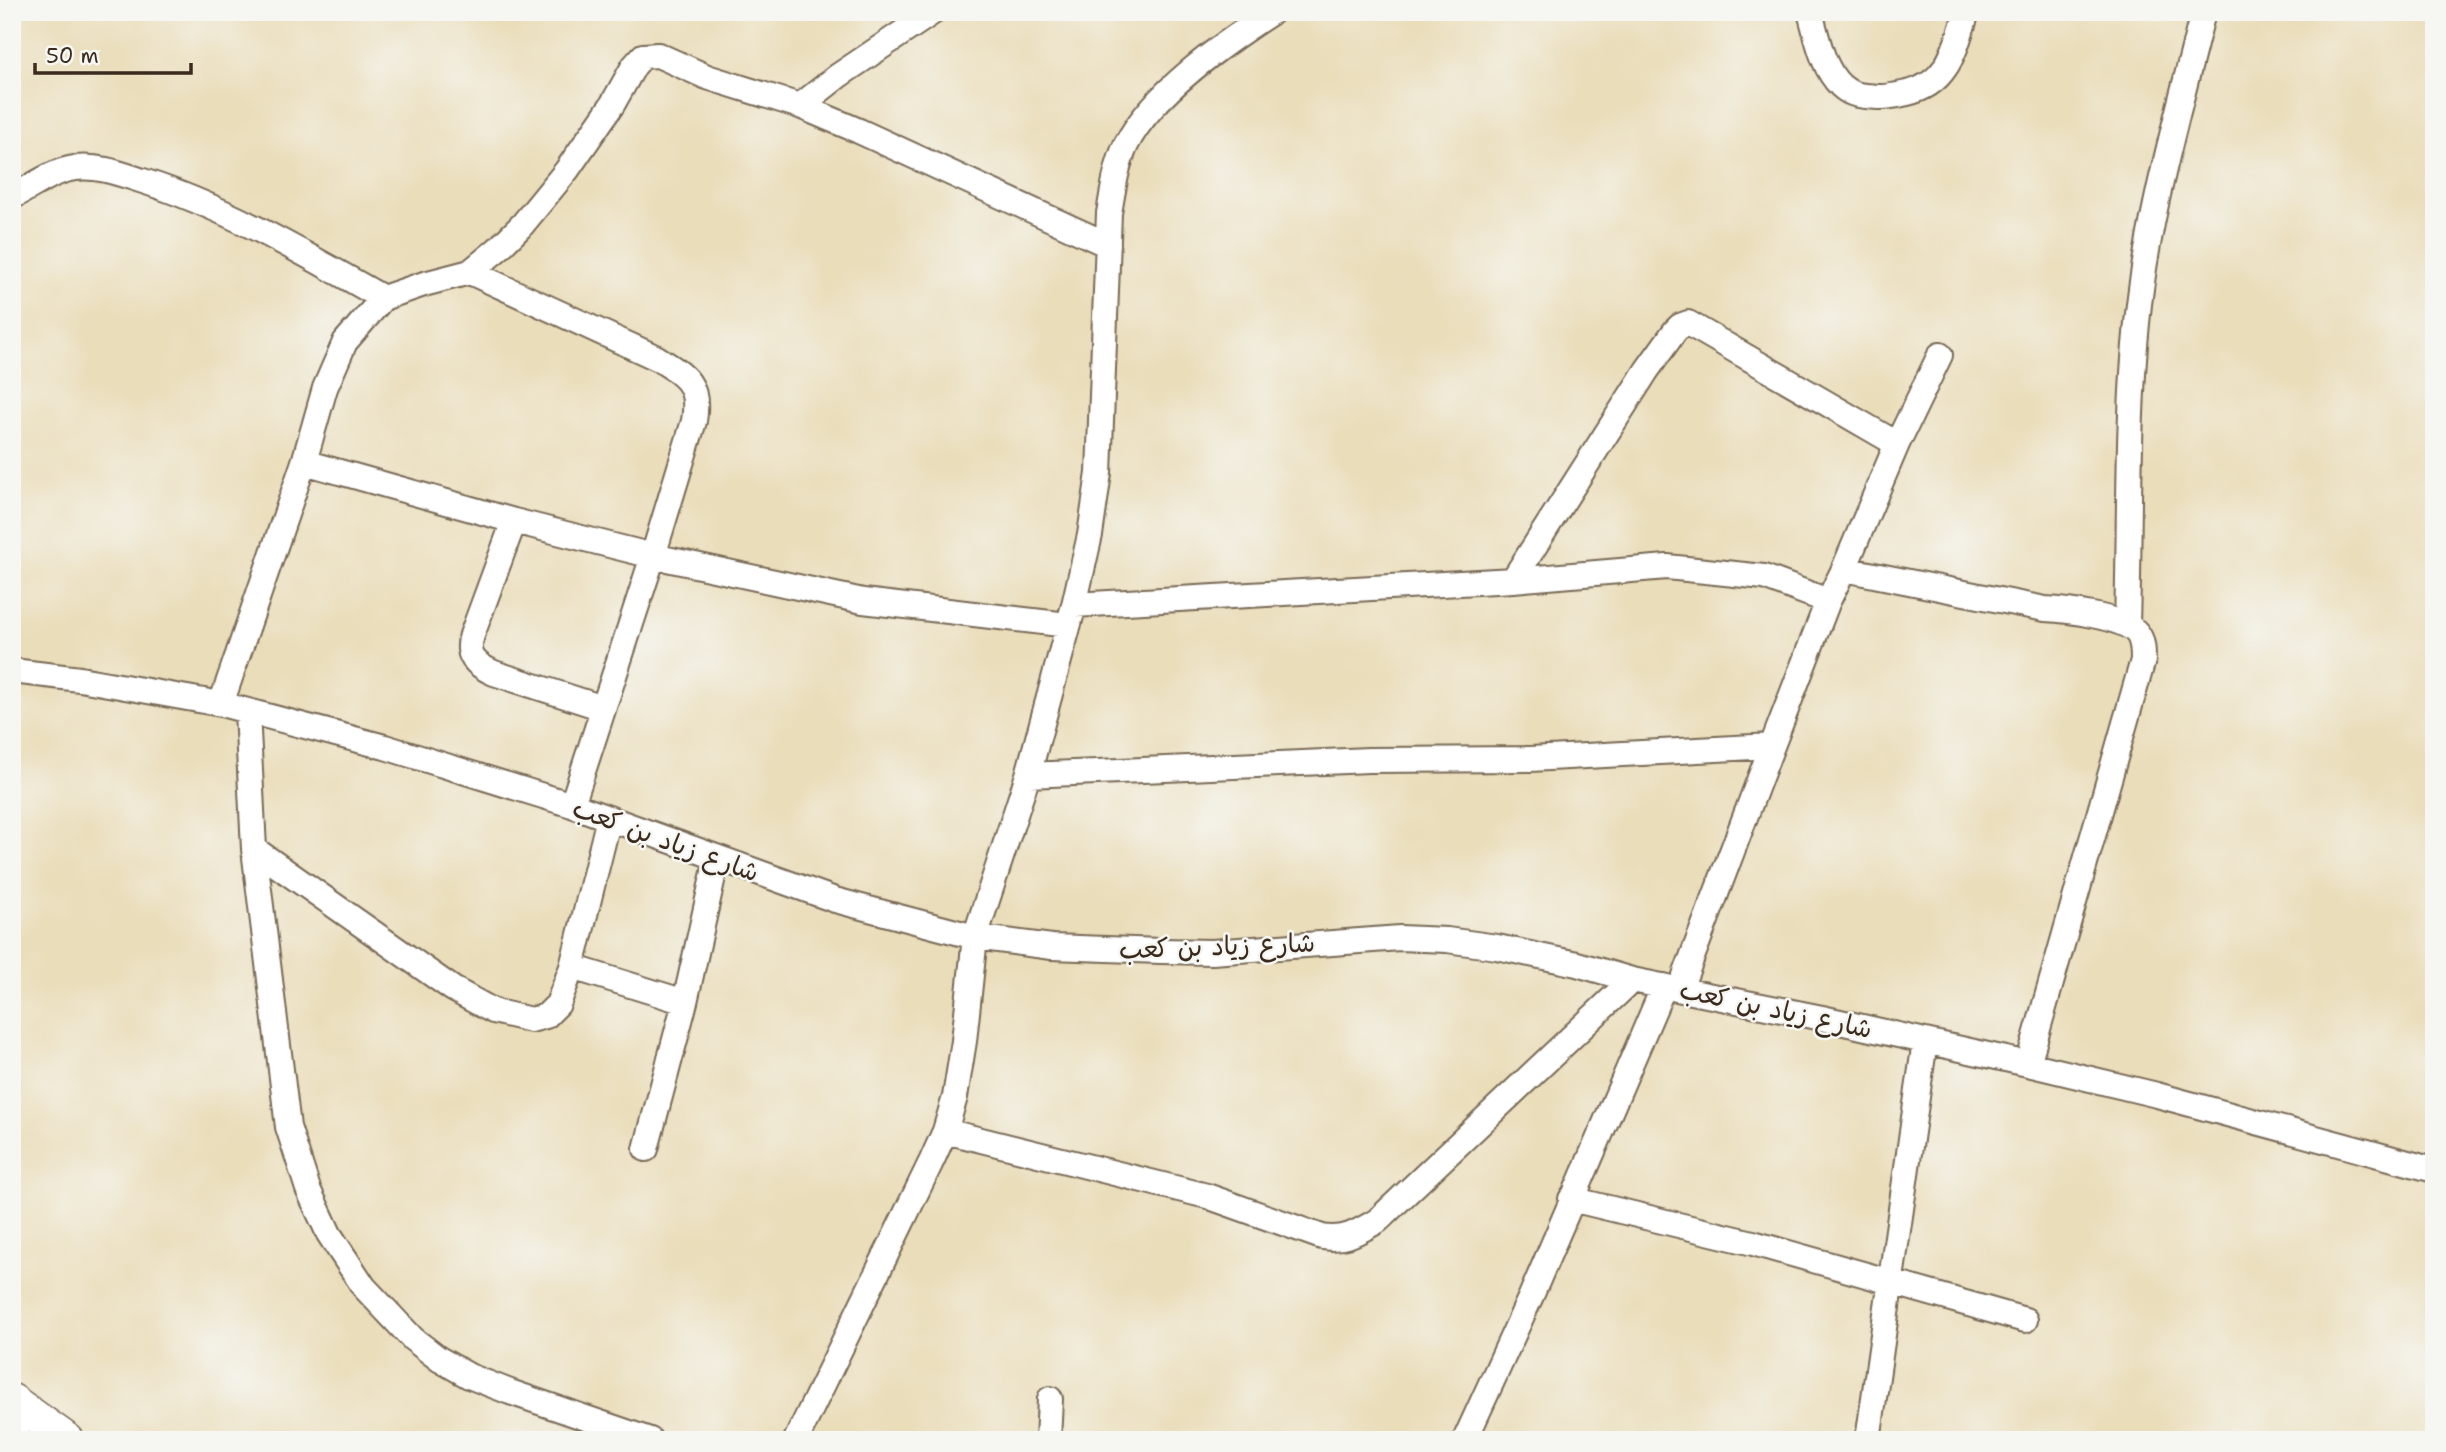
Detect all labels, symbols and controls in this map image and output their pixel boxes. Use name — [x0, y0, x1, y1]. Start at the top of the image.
scale bar — [35, 32, 191, 76]
text: 50 m — [46, 42, 99, 70]
street label: شارع زياد بن كعب — [568, 790, 764, 890]
street label: شارع زياد بن كعب — [1118, 925, 1316, 967]
street label: شارع زياد بن كعب — [1676, 971, 1876, 1047]

